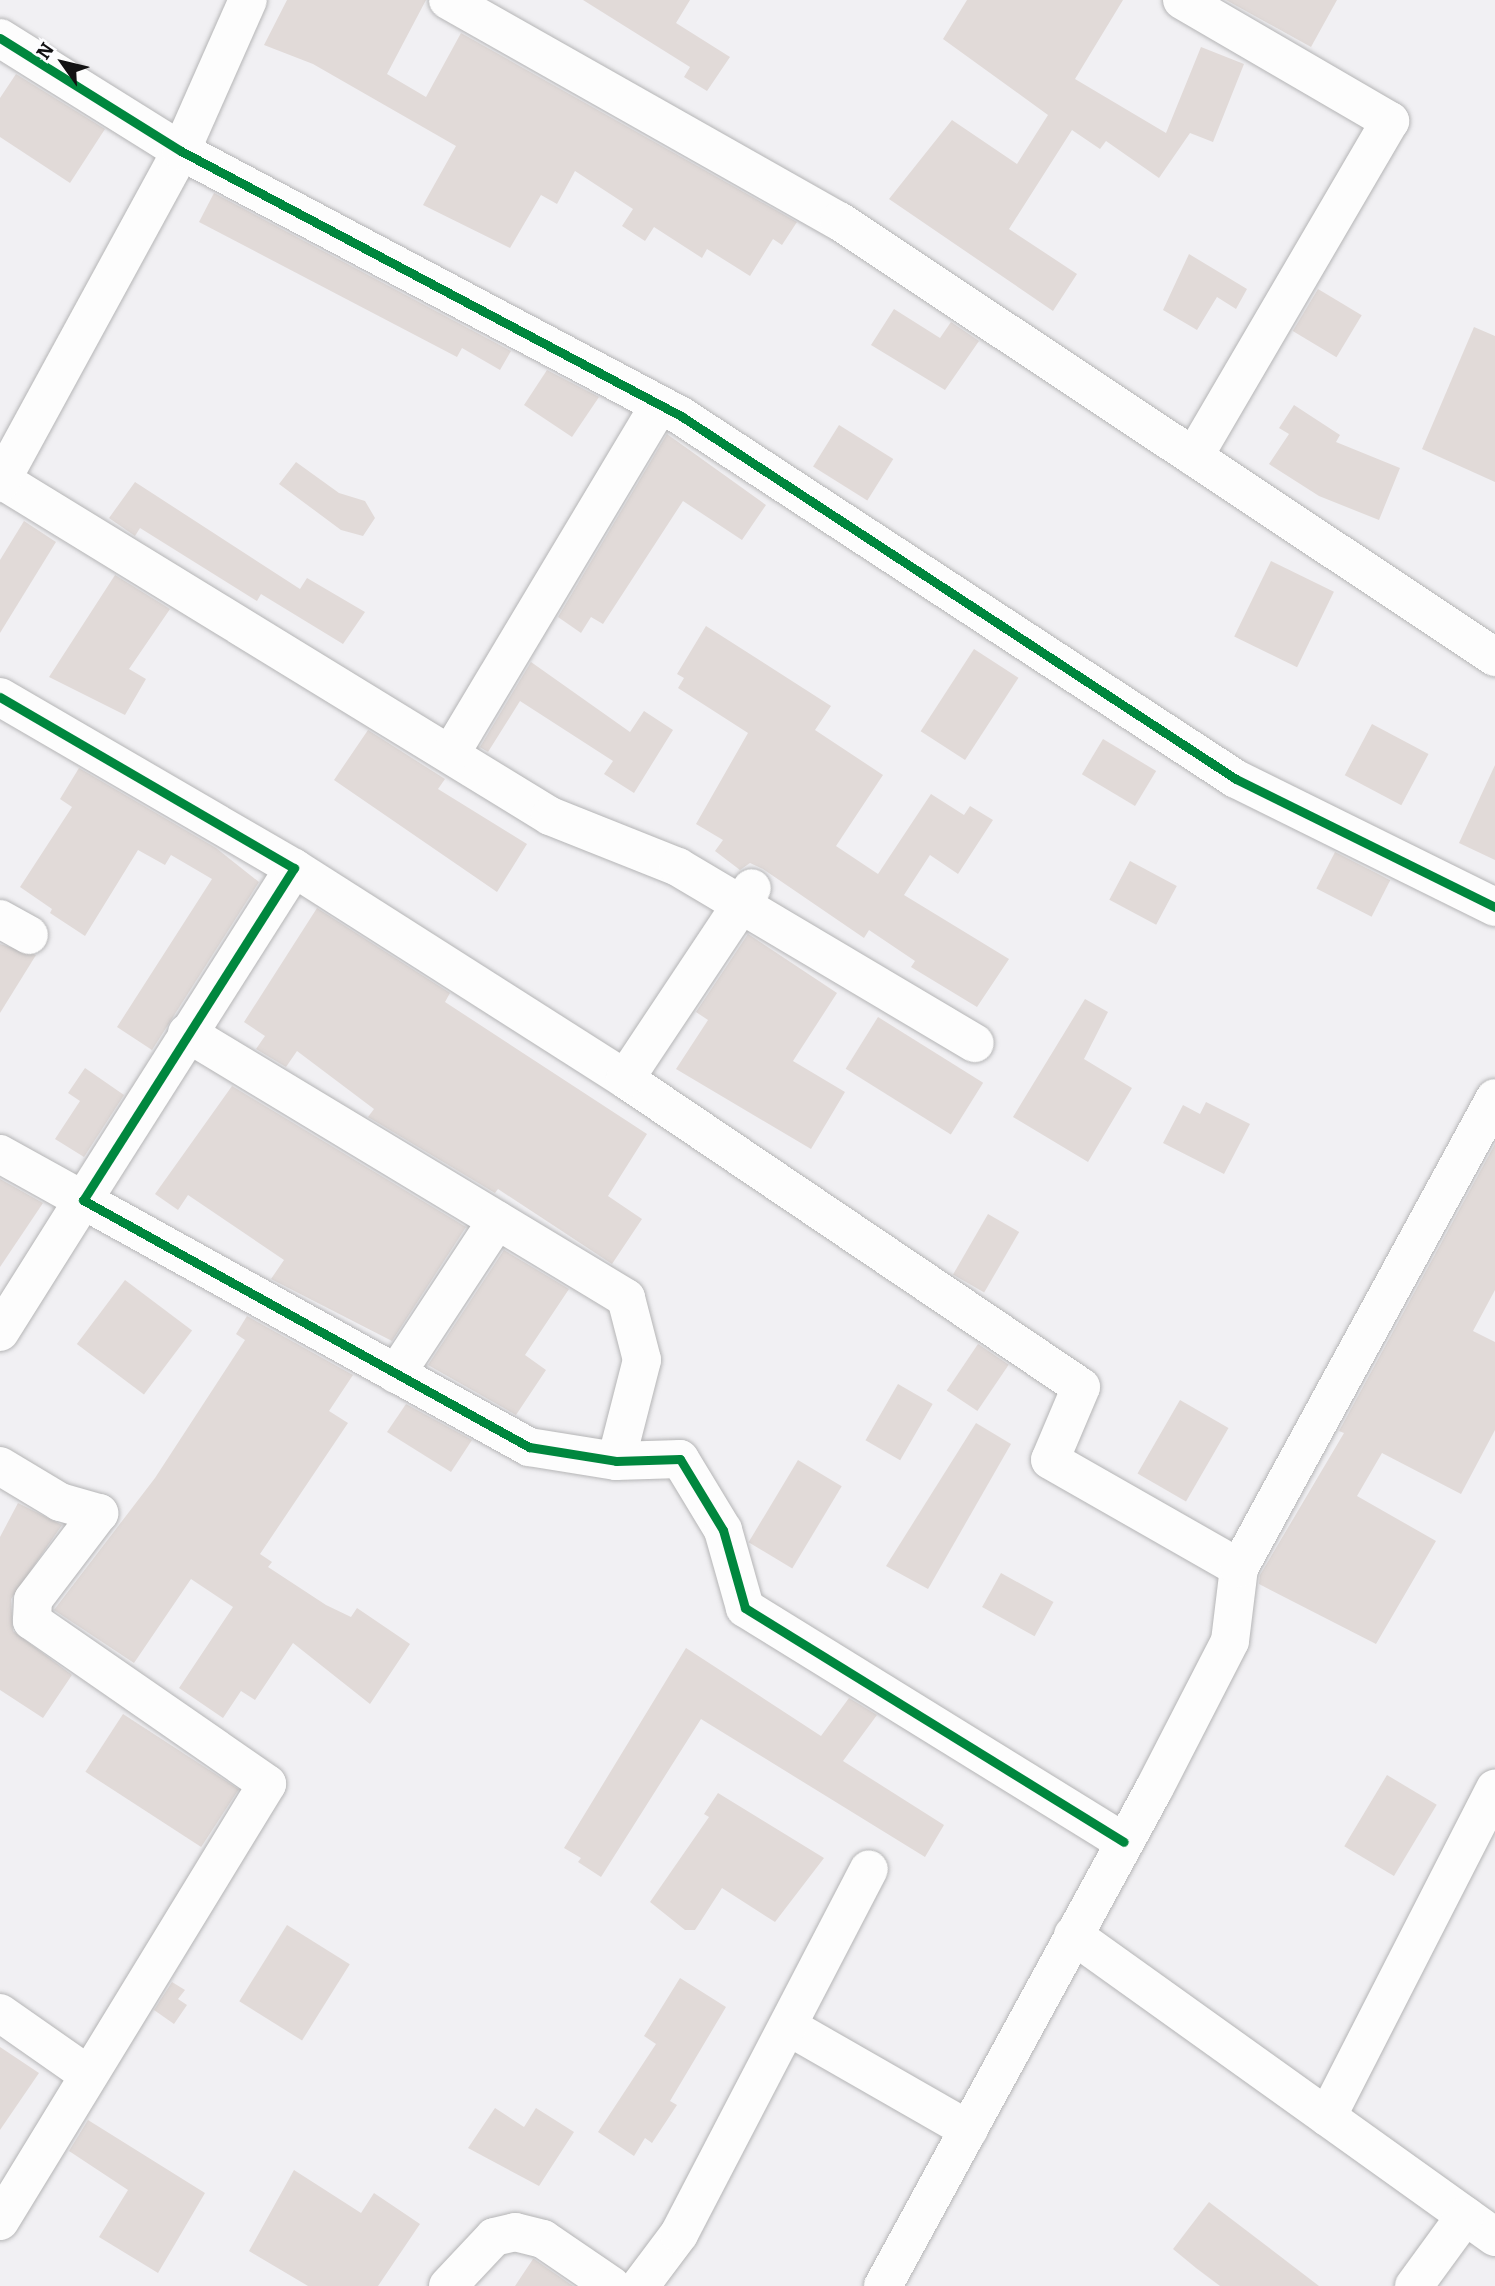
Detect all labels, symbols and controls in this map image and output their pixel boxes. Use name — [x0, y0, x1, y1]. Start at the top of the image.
north arrow — [28, 28, 98, 98]
text: N — [32, 38, 59, 63]

